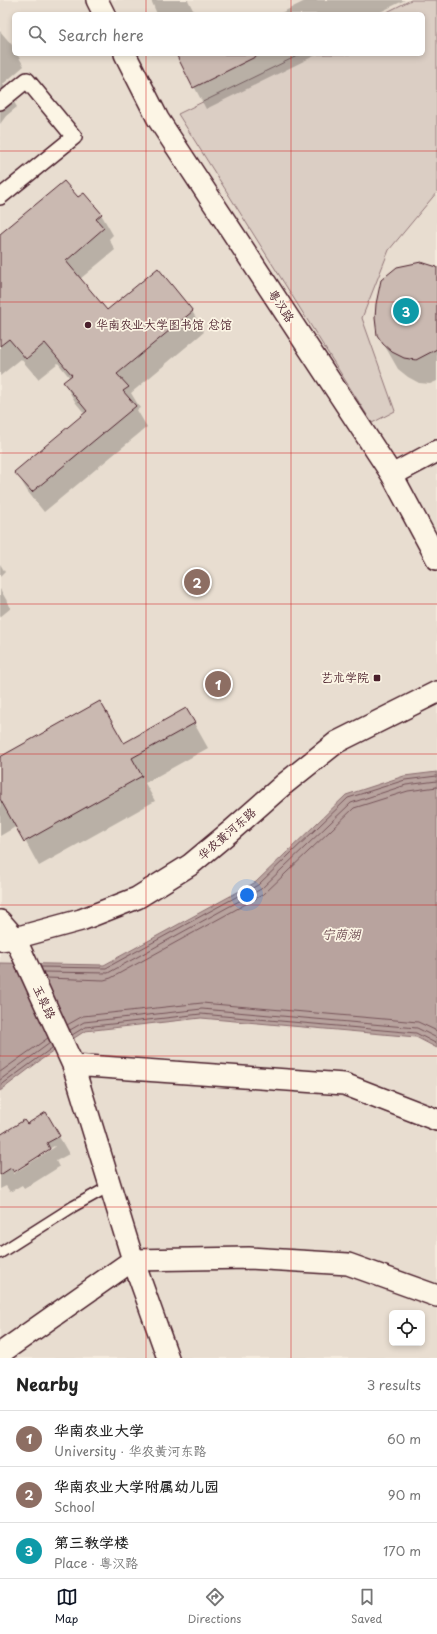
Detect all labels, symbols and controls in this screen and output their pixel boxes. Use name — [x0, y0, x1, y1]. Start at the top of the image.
search box — [12, 12, 425, 56]
icon: search — [26, 23, 48, 45]
text: Search here — [58, 23, 144, 46]
street label: 粤汉路 — [264, 285, 299, 325]
pin: 3 — [393, 296, 419, 326]
place label: 华南农业大学图书馆 总馆 — [96, 315, 232, 333]
marker: 华南农业大学图书馆 总馆 — [83, 320, 93, 330]
pin: 2 — [184, 567, 210, 597]
place label: 艺术学院 — [321, 668, 369, 686]
pin: 1 — [205, 669, 231, 699]
marker: 艺术学院 — [372, 673, 382, 683]
street label: 华农黄河东路 — [193, 803, 259, 864]
your location — [237, 885, 257, 905]
water label: 宁荫湖 — [321, 924, 362, 943]
street label: 玉泉路 — [29, 981, 61, 1022]
map controls — [389, 1310, 425, 1346]
button: locate — [389, 1310, 425, 1346]
text: Nearby — [16, 1371, 78, 1397]
text: 3 results — [367, 1375, 421, 1394]
text: 华南农业大学 — [54, 1418, 144, 1441]
text: 1 — [26, 1429, 32, 1448]
text: 60 m — [387, 1429, 421, 1448]
text: University · 华农黄河东路 — [54, 1441, 207, 1460]
text: 华南农业大学附属幼儿园 — [54, 1474, 219, 1497]
text: 2 — [24, 1485, 34, 1504]
text: 90 m — [388, 1485, 421, 1504]
text: School — [54, 1497, 95, 1516]
text: 第三教学楼 — [54, 1530, 129, 1553]
text: 3 — [25, 1541, 33, 1560]
text: 170 m — [383, 1541, 421, 1560]
text: Place · 粤汉路 — [54, 1553, 138, 1572]
tab: Map — [55, 1586, 78, 1627]
tab: Directions — [188, 1586, 241, 1627]
tab: Saved — [351, 1586, 382, 1627]

